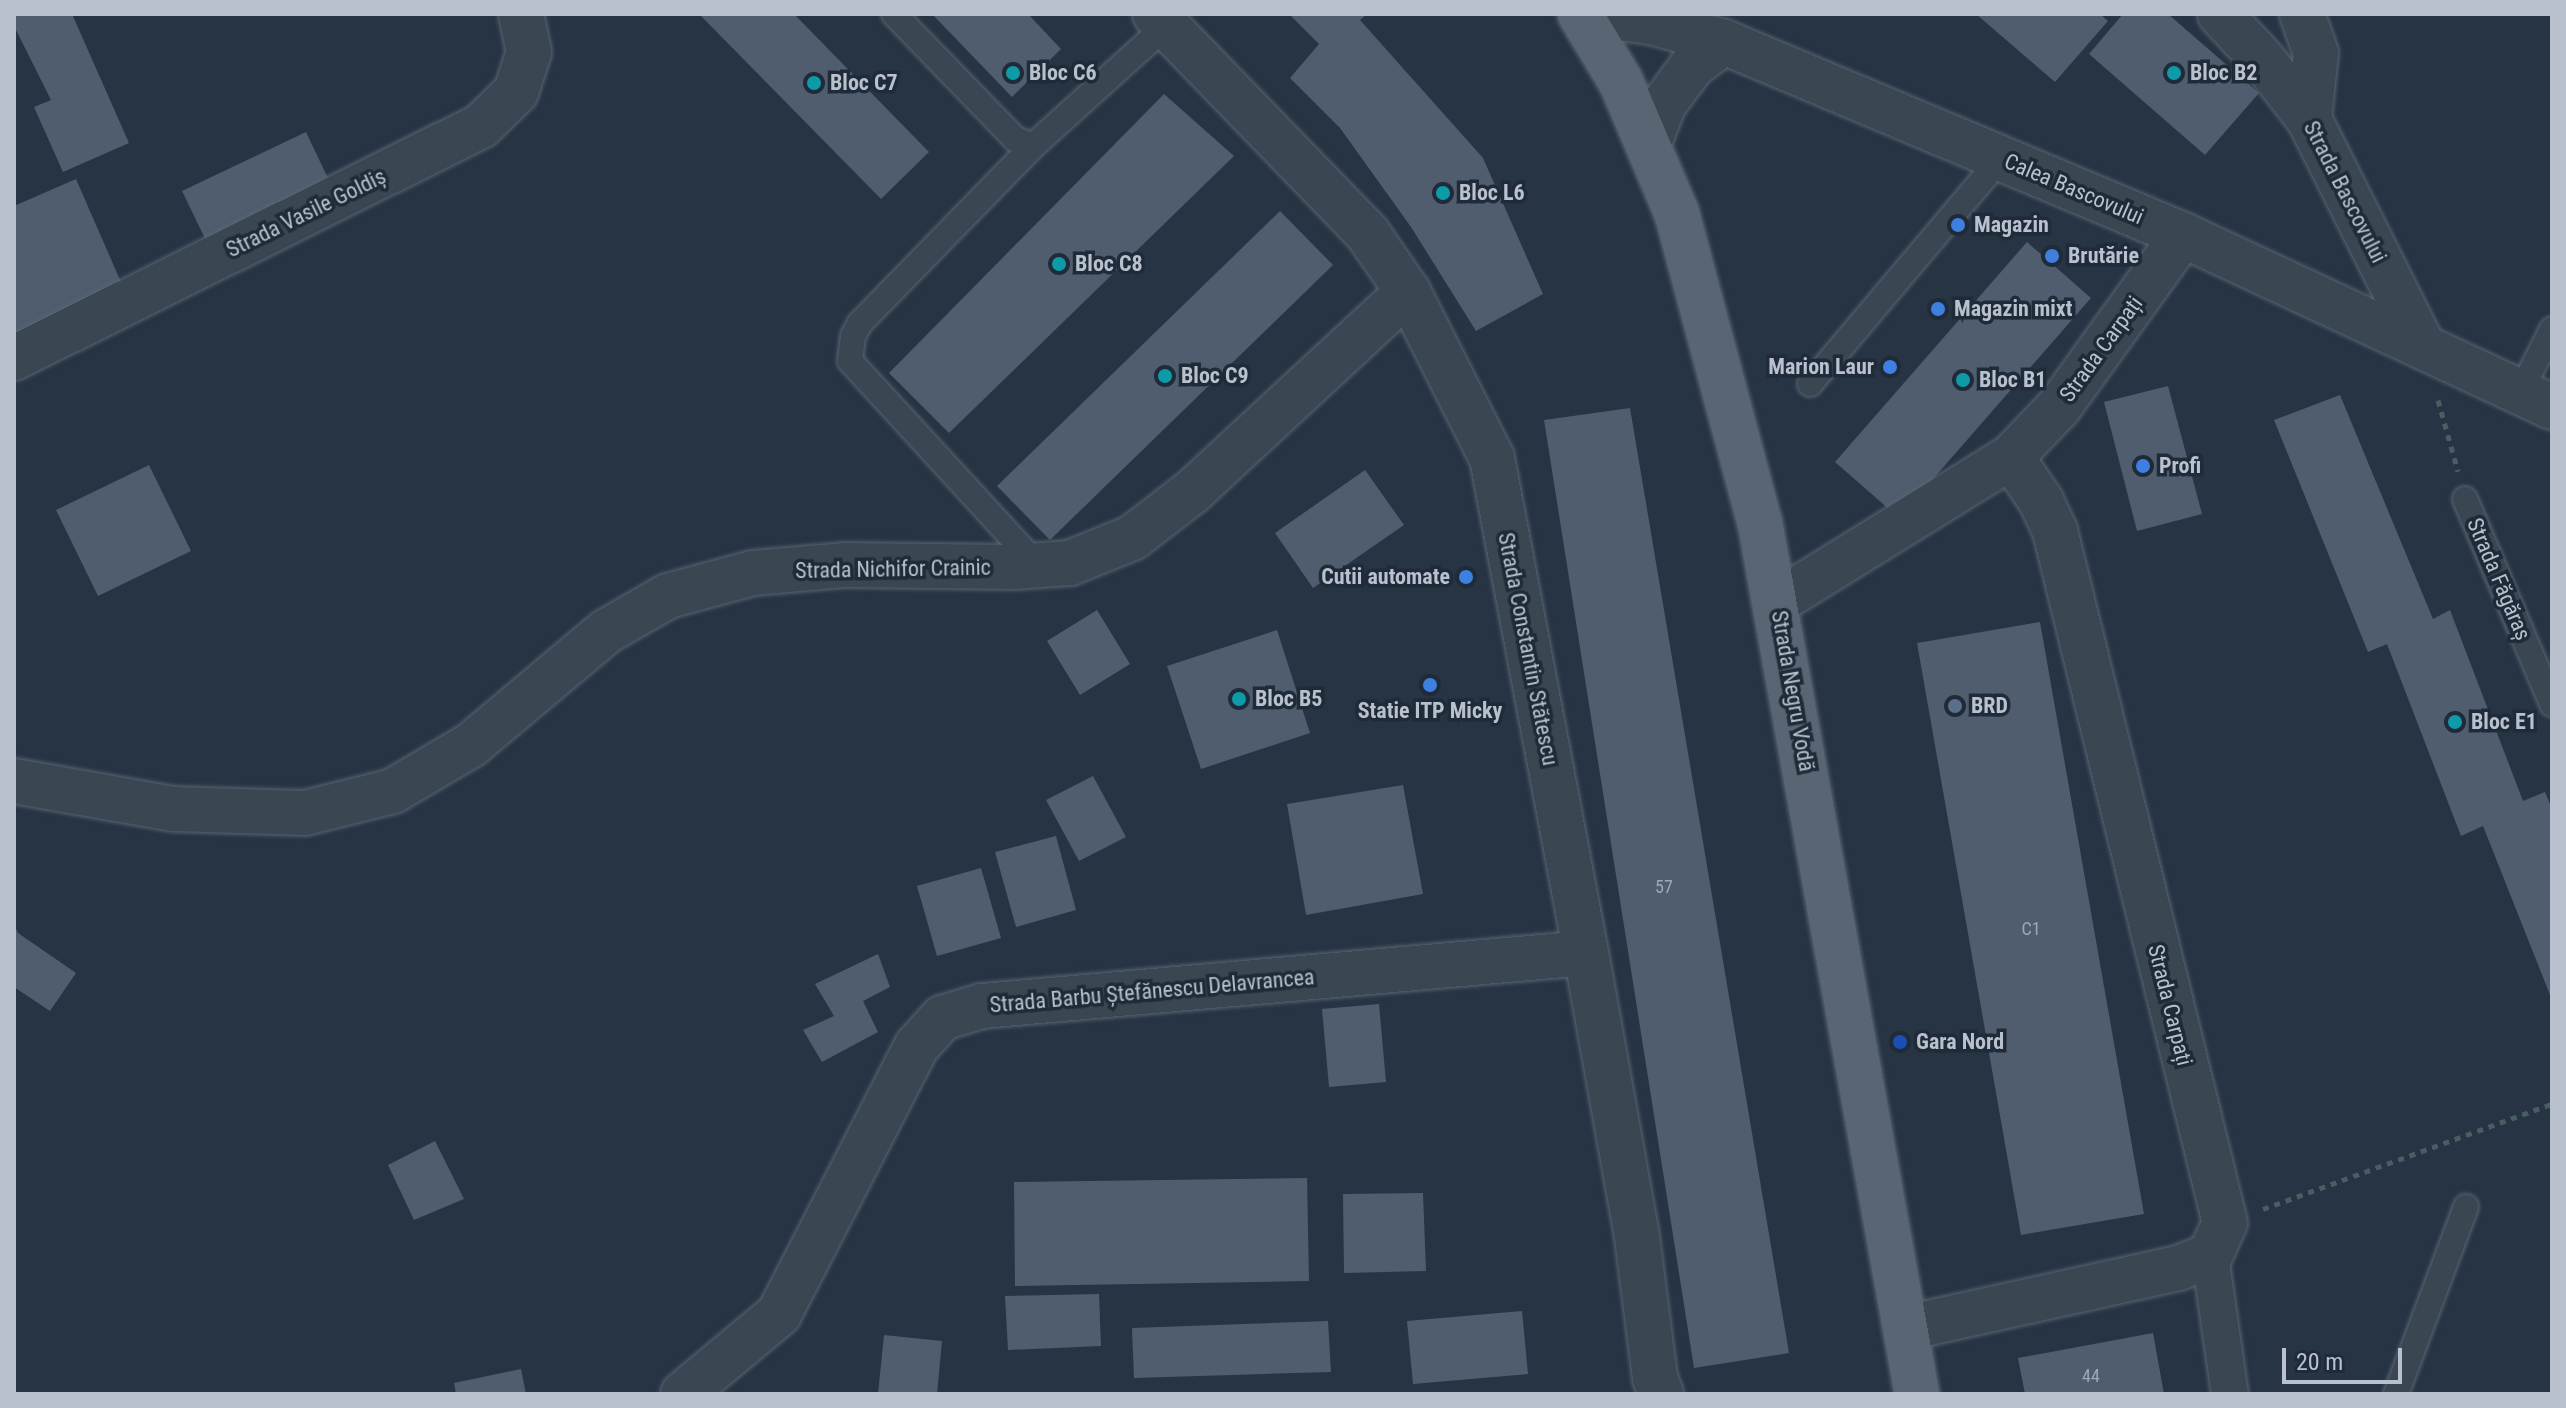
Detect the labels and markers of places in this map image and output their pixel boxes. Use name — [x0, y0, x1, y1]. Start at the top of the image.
place label: Bloc C6 — [1029, 60, 1097, 86]
place label: Bloc B2 — [2190, 60, 2257, 86]
marker: Bloc C6 — [1004, 64, 1022, 82]
marker: Bloc B2 — [2165, 64, 2183, 82]
place label: Bloc C7 — [830, 70, 898, 96]
marker: Bloc C7 — [805, 74, 823, 92]
place label: Bloc L6 — [1459, 180, 1525, 206]
marker: Bloc L6 — [1434, 184, 1452, 202]
place label: Magazin — [1974, 212, 2049, 238]
marker: Magazin — [1949, 216, 1967, 234]
place label: Brutărie — [2068, 243, 2139, 269]
marker: Brutărie — [2043, 247, 2061, 265]
place label: Bloc C8 — [1075, 251, 1143, 277]
marker: Bloc C8 — [1050, 255, 1068, 273]
place label: Magazin mixt — [1954, 296, 2072, 322]
marker: Magazin mixt — [1929, 300, 1947, 318]
place label: Marion Laur — [1768, 354, 1874, 380]
marker: Marion Laur — [1881, 358, 1899, 376]
place label: Bloc C9 — [1181, 363, 1249, 389]
marker: Bloc C9 — [1156, 367, 1174, 385]
place label: Bloc B1 — [1979, 367, 2046, 393]
marker: Bloc B1 — [1954, 371, 1972, 389]
place label: Profi — [2159, 453, 2201, 479]
marker: Profi — [2134, 457, 2152, 475]
place label: Cutii automate — [1321, 564, 1450, 590]
marker: Cutii automate — [1457, 568, 1475, 586]
marker: Statie ITP Micky — [1421, 676, 1439, 694]
place label: Bloc B5 — [1255, 686, 1322, 712]
marker: Bloc B5 — [1230, 690, 1248, 708]
place label: BRD — [1971, 693, 2008, 719]
marker: BRD — [1946, 697, 1964, 715]
place label: Statie ITP Micky — [1358, 698, 1502, 724]
place label: Bloc E1 — [2471, 709, 2537, 735]
marker: Bloc E1 — [2446, 713, 2464, 731]
place label: Gara Nord — [1916, 1029, 2004, 1055]
marker: Gara Nord — [1891, 1033, 1909, 1051]

